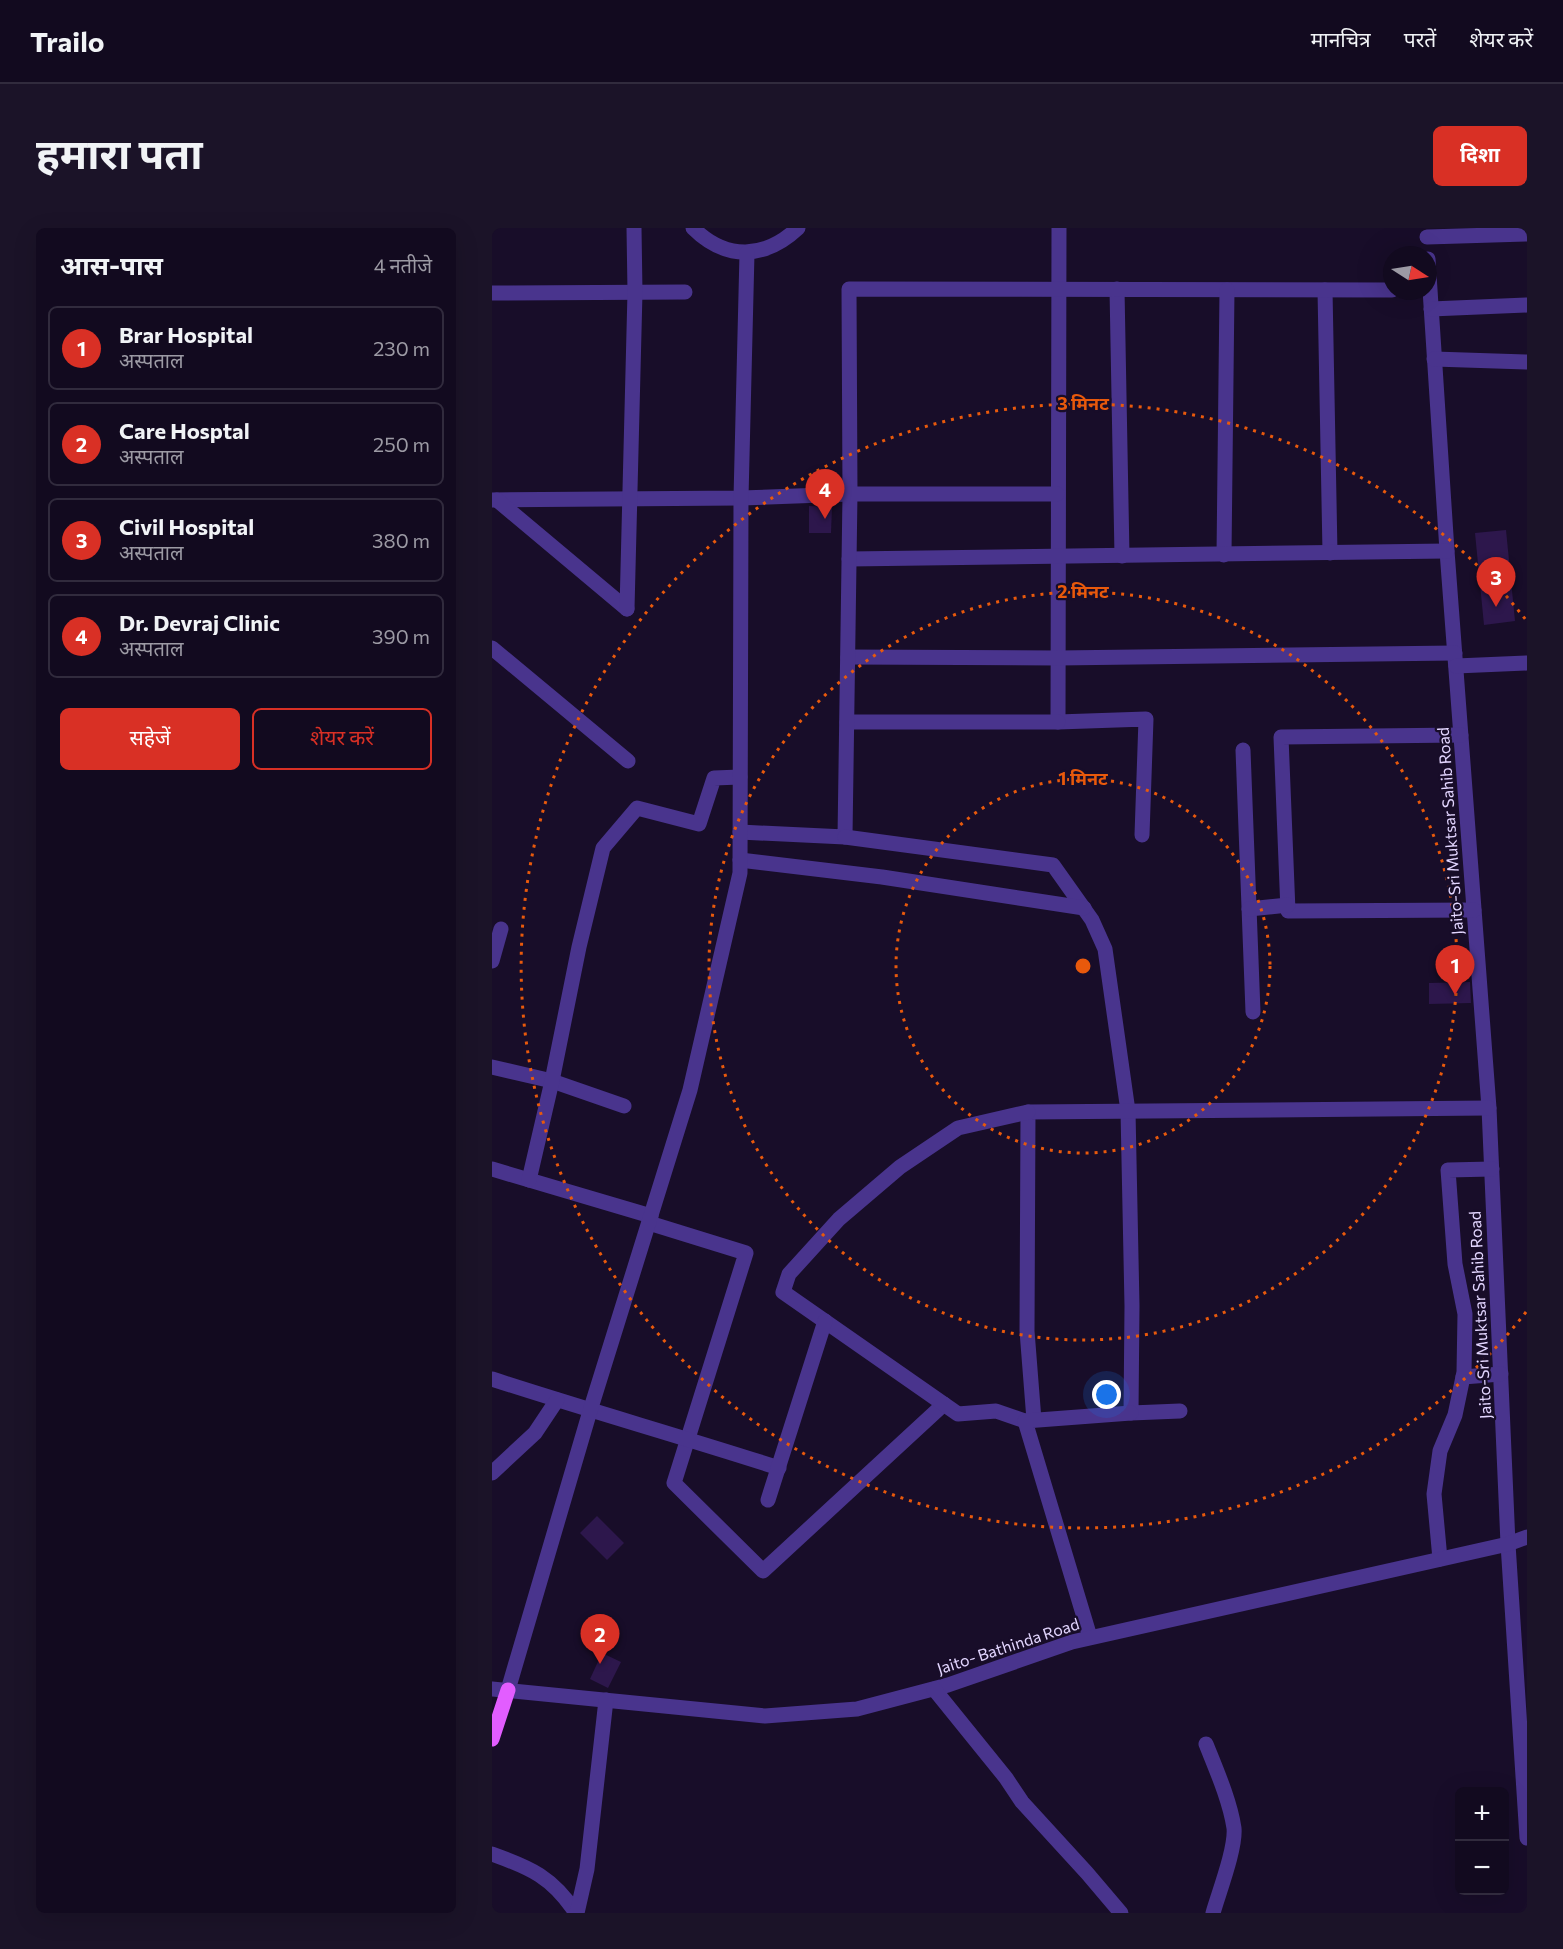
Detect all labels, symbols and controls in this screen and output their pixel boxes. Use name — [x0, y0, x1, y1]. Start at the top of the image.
text: Trailo — [30, 24, 105, 58]
text: मानचित्र — [1311, 26, 1371, 51]
text: परतें — [1404, 26, 1436, 51]
text: शेयर करें — [1469, 26, 1533, 51]
text: हमारा पता — [36, 126, 203, 178]
button: दिशा — [1433, 126, 1527, 186]
north arrow — [1383, 246, 1437, 300]
text: आस-पास — [60, 249, 163, 280]
text: 4 नतीजे — [374, 253, 432, 277]
text: Brar Hospital — [119, 321, 253, 348]
text: 1 — [77, 336, 86, 360]
text: 230 m — [373, 336, 430, 360]
text: अस्पताल — [119, 348, 184, 372]
text: 3 मिनट — [1057, 392, 1109, 414]
text: Care Hosptal — [119, 417, 250, 444]
text: 2 — [76, 432, 87, 456]
text: 250 m — [373, 432, 430, 456]
text: अस्पताल — [119, 444, 184, 468]
pin: 4 — [806, 470, 844, 519]
text: Civil Hospital — [119, 513, 254, 540]
text: 3 — [76, 528, 87, 552]
text: 380 m — [372, 528, 430, 552]
text: अस्पताल — [119, 540, 184, 564]
pin: 3 — [1476, 558, 1516, 607]
text: 2 मिनट — [1057, 580, 1109, 602]
text: Dr. Devraj Clinic — [119, 609, 280, 636]
text: 4 — [75, 624, 88, 648]
text: 390 m — [372, 624, 430, 648]
text: अस्पताल — [119, 636, 184, 660]
button: सहेजें — [60, 708, 240, 770]
button: शेयर करें — [252, 708, 432, 770]
street label: Jaito-Sri Muktsar Sahib Road — [1433, 726, 1466, 936]
text: 1 मिनट — [1058, 767, 1108, 789]
pin: 1 — [1436, 946, 1474, 995]
centre of rings — [1073, 956, 1093, 976]
street label: Jaito-Sri Muktsar Sahib Road — [1465, 1211, 1494, 1420]
your location — [1092, 1380, 1121, 1409]
pin: 2 — [580, 1614, 620, 1664]
street label: Jaito- Bathinda Road — [934, 1614, 1081, 1678]
map controls — [1455, 1787, 1509, 1895]
button: + — [1455, 1787, 1509, 1841]
button: − — [1455, 1841, 1509, 1895]

